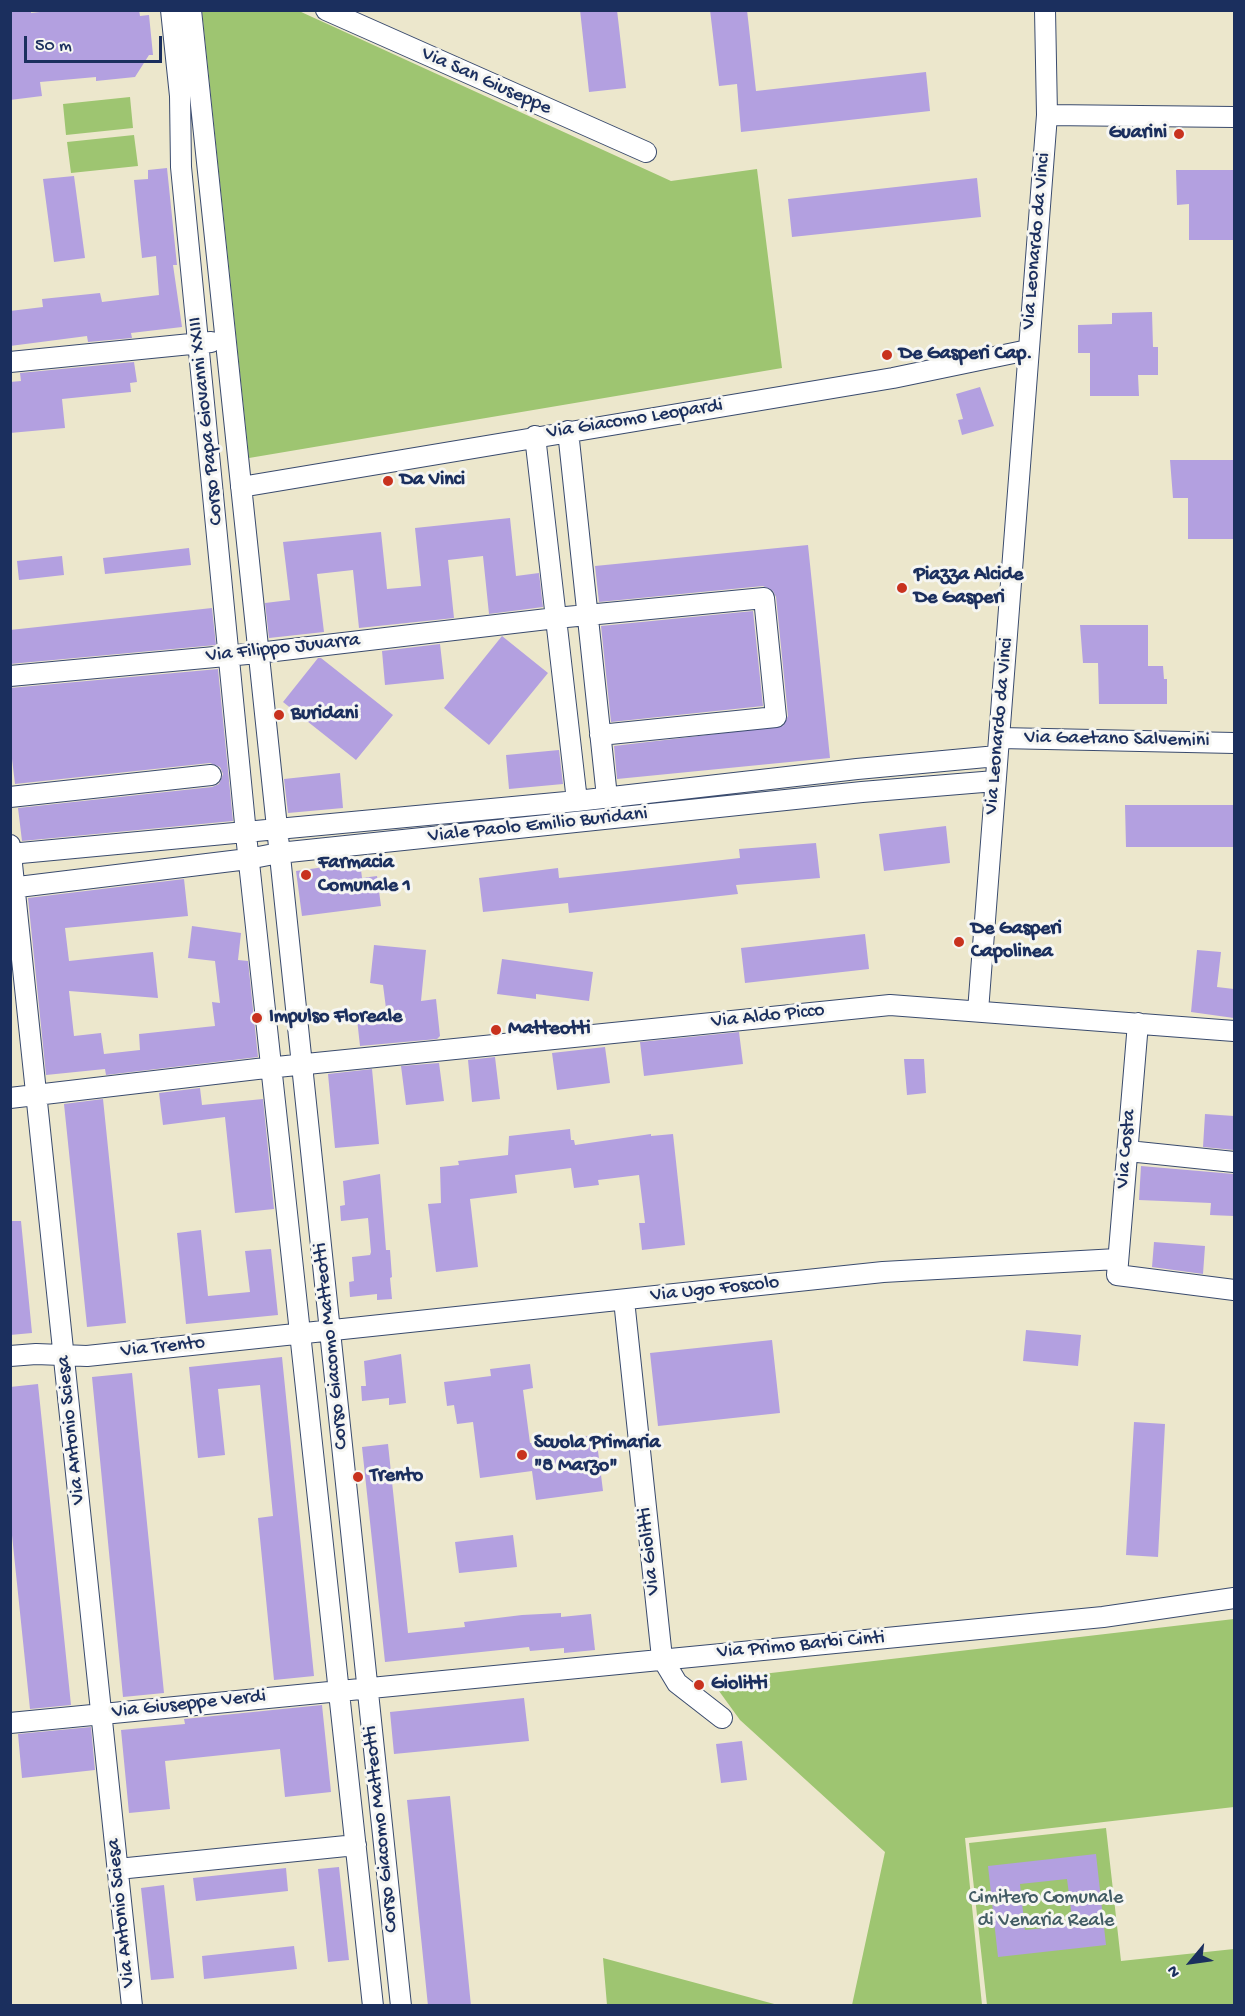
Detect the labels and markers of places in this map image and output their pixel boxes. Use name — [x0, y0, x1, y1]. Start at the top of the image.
place label: Guarini — [1109, 122, 1167, 146]
marker: Guarini — [1172, 127, 1186, 141]
place label: De Gasperi Cap. — [899, 343, 1033, 367]
marker: De Gasperi Cap. — [880, 348, 894, 362]
place label: Da Vinci — [400, 469, 465, 493]
marker: Da Vinci — [381, 474, 395, 488]
place label: Piazza Alcide De Gasperi — [914, 564, 1023, 611]
marker: Piazza Alcide De Gasperi — [895, 581, 909, 595]
place label: Buridani — [291, 703, 359, 727]
marker: Buridani — [272, 708, 286, 722]
place label: Farmacia Comunale 1 — [318, 852, 411, 899]
marker: Farmacia Comunale 1 — [299, 868, 313, 882]
place label: De Gasperi Capolinea — [971, 918, 1062, 965]
marker: De Gasperi Capolinea — [952, 935, 966, 949]
place label: Impulso Floreale — [269, 1006, 402, 1030]
marker: Impulso Floreale — [250, 1011, 264, 1025]
place label: Matteotti — [508, 1018, 591, 1042]
marker: Matteotti — [489, 1023, 503, 1037]
place label: Scuola Primaria "8 Marzo" — [534, 1432, 660, 1479]
marker: Scuola Primaria "8 Marzo" — [515, 1448, 529, 1462]
place label: Trento — [370, 1465, 423, 1489]
marker: Trento — [351, 1470, 365, 1484]
place label: Giolitti — [711, 1673, 768, 1697]
marker: Giolitti — [692, 1678, 706, 1692]

